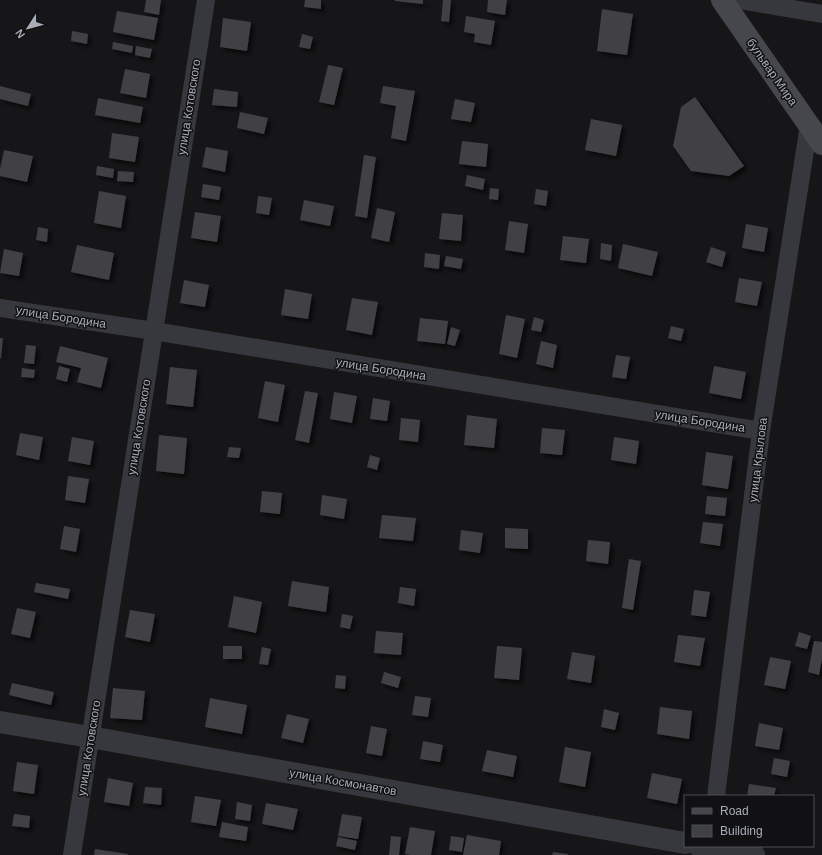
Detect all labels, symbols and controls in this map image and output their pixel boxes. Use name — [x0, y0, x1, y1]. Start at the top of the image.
north arrow — [8, 8, 48, 48]
text: N — [13, 27, 27, 41]
street label: бульвар Мира — [744, 36, 800, 108]
street label: улица Котовского — [175, 58, 204, 156]
street label: улица Бородина — [15, 303, 107, 331]
street label: улица Бородина — [335, 355, 427, 383]
street label: улица Котовского — [125, 378, 154, 476]
street label: улица Бородина — [654, 407, 746, 435]
street label: улица Крылова — [746, 416, 770, 503]
street label: улица Котовского — [75, 699, 104, 797]
street label: улица Космонавтов — [288, 766, 398, 798]
legend — [684, 795, 814, 847]
text: Road — [720, 804, 749, 818]
text: Building — [720, 824, 763, 838]

